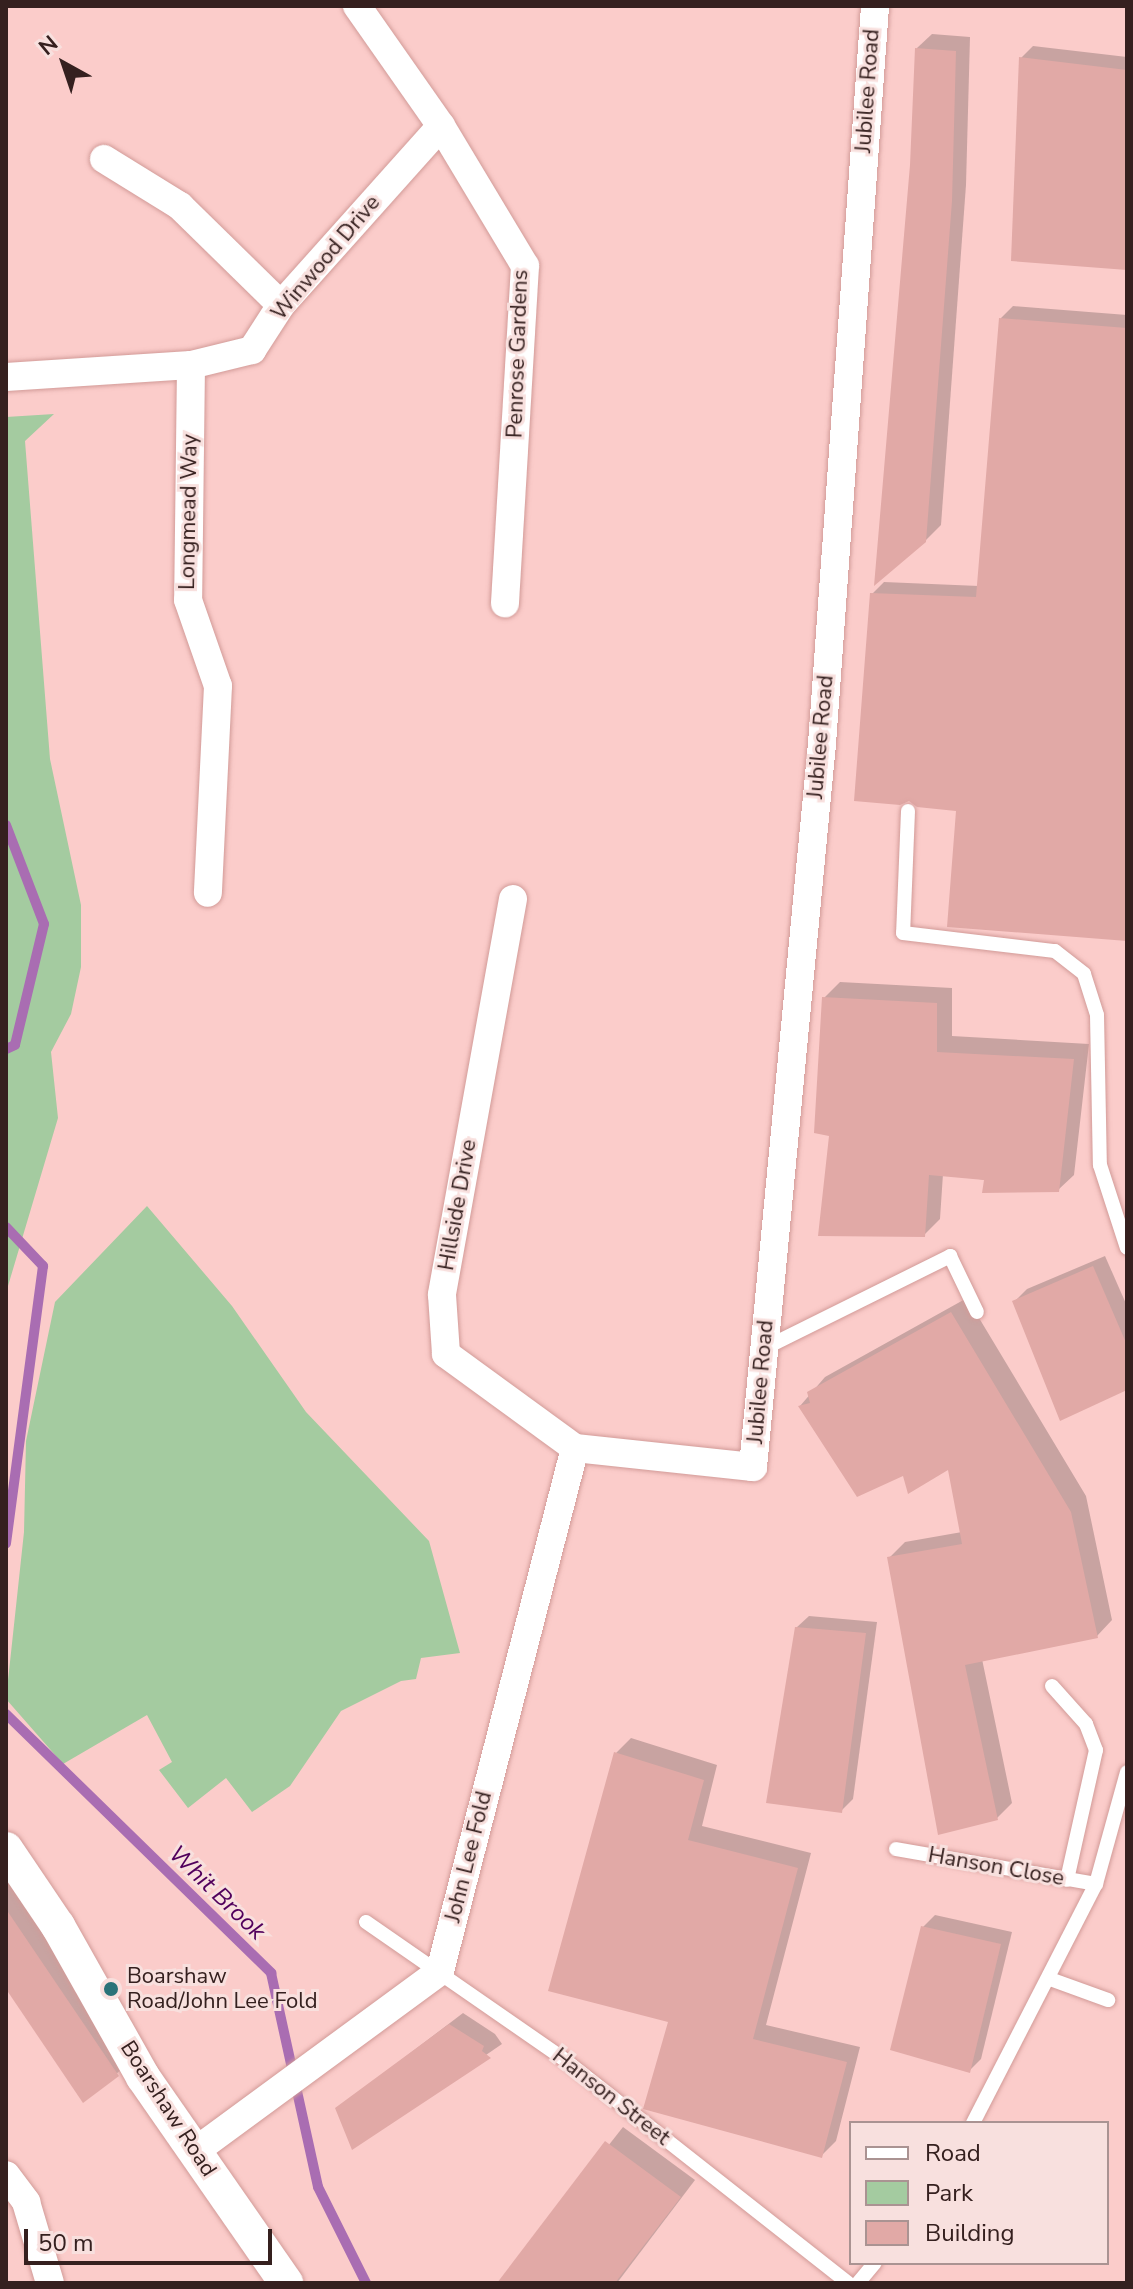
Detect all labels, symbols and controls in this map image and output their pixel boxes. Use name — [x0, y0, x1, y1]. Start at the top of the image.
north arrow — [24, 24, 104, 104]
street label: Jubilee Road — [851, 28, 885, 154]
text: N — [33, 29, 65, 62]
street label: Winwood Drive — [266, 190, 386, 326]
street label: Penrose Gardens — [502, 269, 534, 439]
street label: Longmead Way — [174, 434, 204, 590]
street label: Jubilee Road — [802, 674, 840, 800]
street label: Hillside Drive — [433, 1137, 483, 1273]
street label: Jubilee Road — [742, 1319, 780, 1445]
street label: John Lee Fold — [440, 1789, 498, 1925]
water label: Whit Brook — [163, 1840, 271, 1946]
street label: Hanson Close — [926, 1842, 1066, 1892]
place label: Boarshaw Road/John Lee Fold — [127, 1963, 318, 2014]
marker: Boarshaw Road/John Lee Fold — [102, 1980, 120, 1998]
street label: Boarshaw Road — [114, 2036, 222, 2182]
street label: Hanson Street — [547, 2043, 675, 2151]
legend — [849, 2121, 1109, 2265]
text: Road — [925, 2137, 981, 2169]
text: Park — [925, 2177, 973, 2209]
scale bar — [28, 2213, 276, 2263]
text: Building — [925, 2217, 1015, 2249]
text: 50 m — [38, 2227, 94, 2259]

